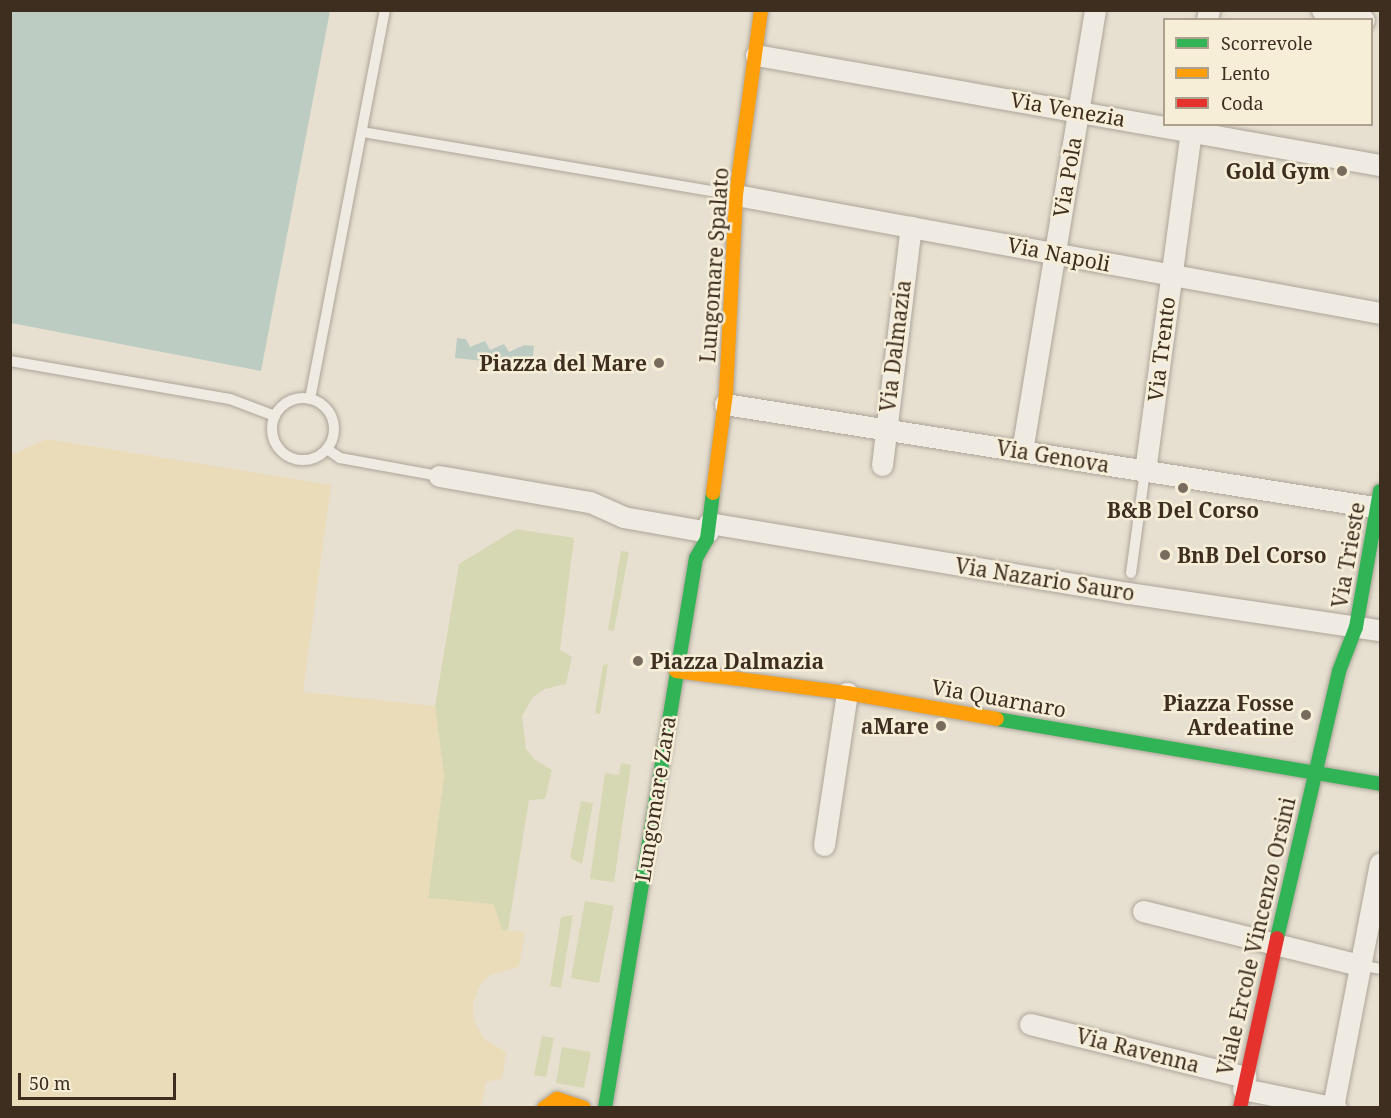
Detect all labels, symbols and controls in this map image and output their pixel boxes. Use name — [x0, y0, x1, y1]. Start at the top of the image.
legend — [1163, 18, 1373, 126]
text: Scorrevole — [1221, 31, 1313, 55]
text: Lento — [1221, 61, 1270, 85]
street label: Via Venezia — [1009, 86, 1127, 132]
text: Coda — [1221, 91, 1264, 115]
street label: Via Pola — [1048, 135, 1086, 219]
place label: Gold Gym — [1225, 158, 1330, 184]
marker: Gold Gym — [1335, 164, 1349, 178]
street label: Lungomare Spalato — [695, 167, 733, 363]
street label: Via Napoli — [1005, 232, 1113, 276]
street label: Via Dalmazia — [874, 279, 916, 413]
street label: Via Trento — [1142, 295, 1180, 403]
place label: Piazza del Mare — [479, 350, 647, 376]
marker: Piazza del Mare — [652, 356, 666, 370]
street label: Via Genova — [995, 435, 1111, 477]
marker: B&B Del Corso — [1176, 481, 1190, 495]
place label: B&B Del Corso — [1107, 497, 1259, 523]
street label: Via Trieste — [1326, 500, 1370, 610]
place label: BnB Del Corso — [1177, 542, 1327, 568]
marker: BnB Del Corso — [1158, 548, 1172, 562]
street label: Via Nazario Sauro — [953, 552, 1137, 606]
place label: Piazza Dalmazia — [650, 648, 824, 674]
marker: Piazza Dalmazia — [631, 654, 645, 668]
street label: Via Quarnaro — [930, 674, 1068, 722]
place label: Piazza Fosse Ardeatine — [1163, 690, 1294, 740]
marker: Piazza Fosse Ardeatine — [1299, 708, 1313, 722]
place label: aMare — [861, 713, 929, 739]
street label: Lungomare Zara — [629, 714, 681, 884]
marker: aMare — [934, 719, 948, 733]
street label: Viale Ercole Vincenzo Orsini — [1212, 795, 1300, 1077]
street label: Via Ravenna — [1074, 1023, 1202, 1077]
scale bar — [21, 1061, 178, 1099]
text: 50 m — [29, 1071, 71, 1095]

